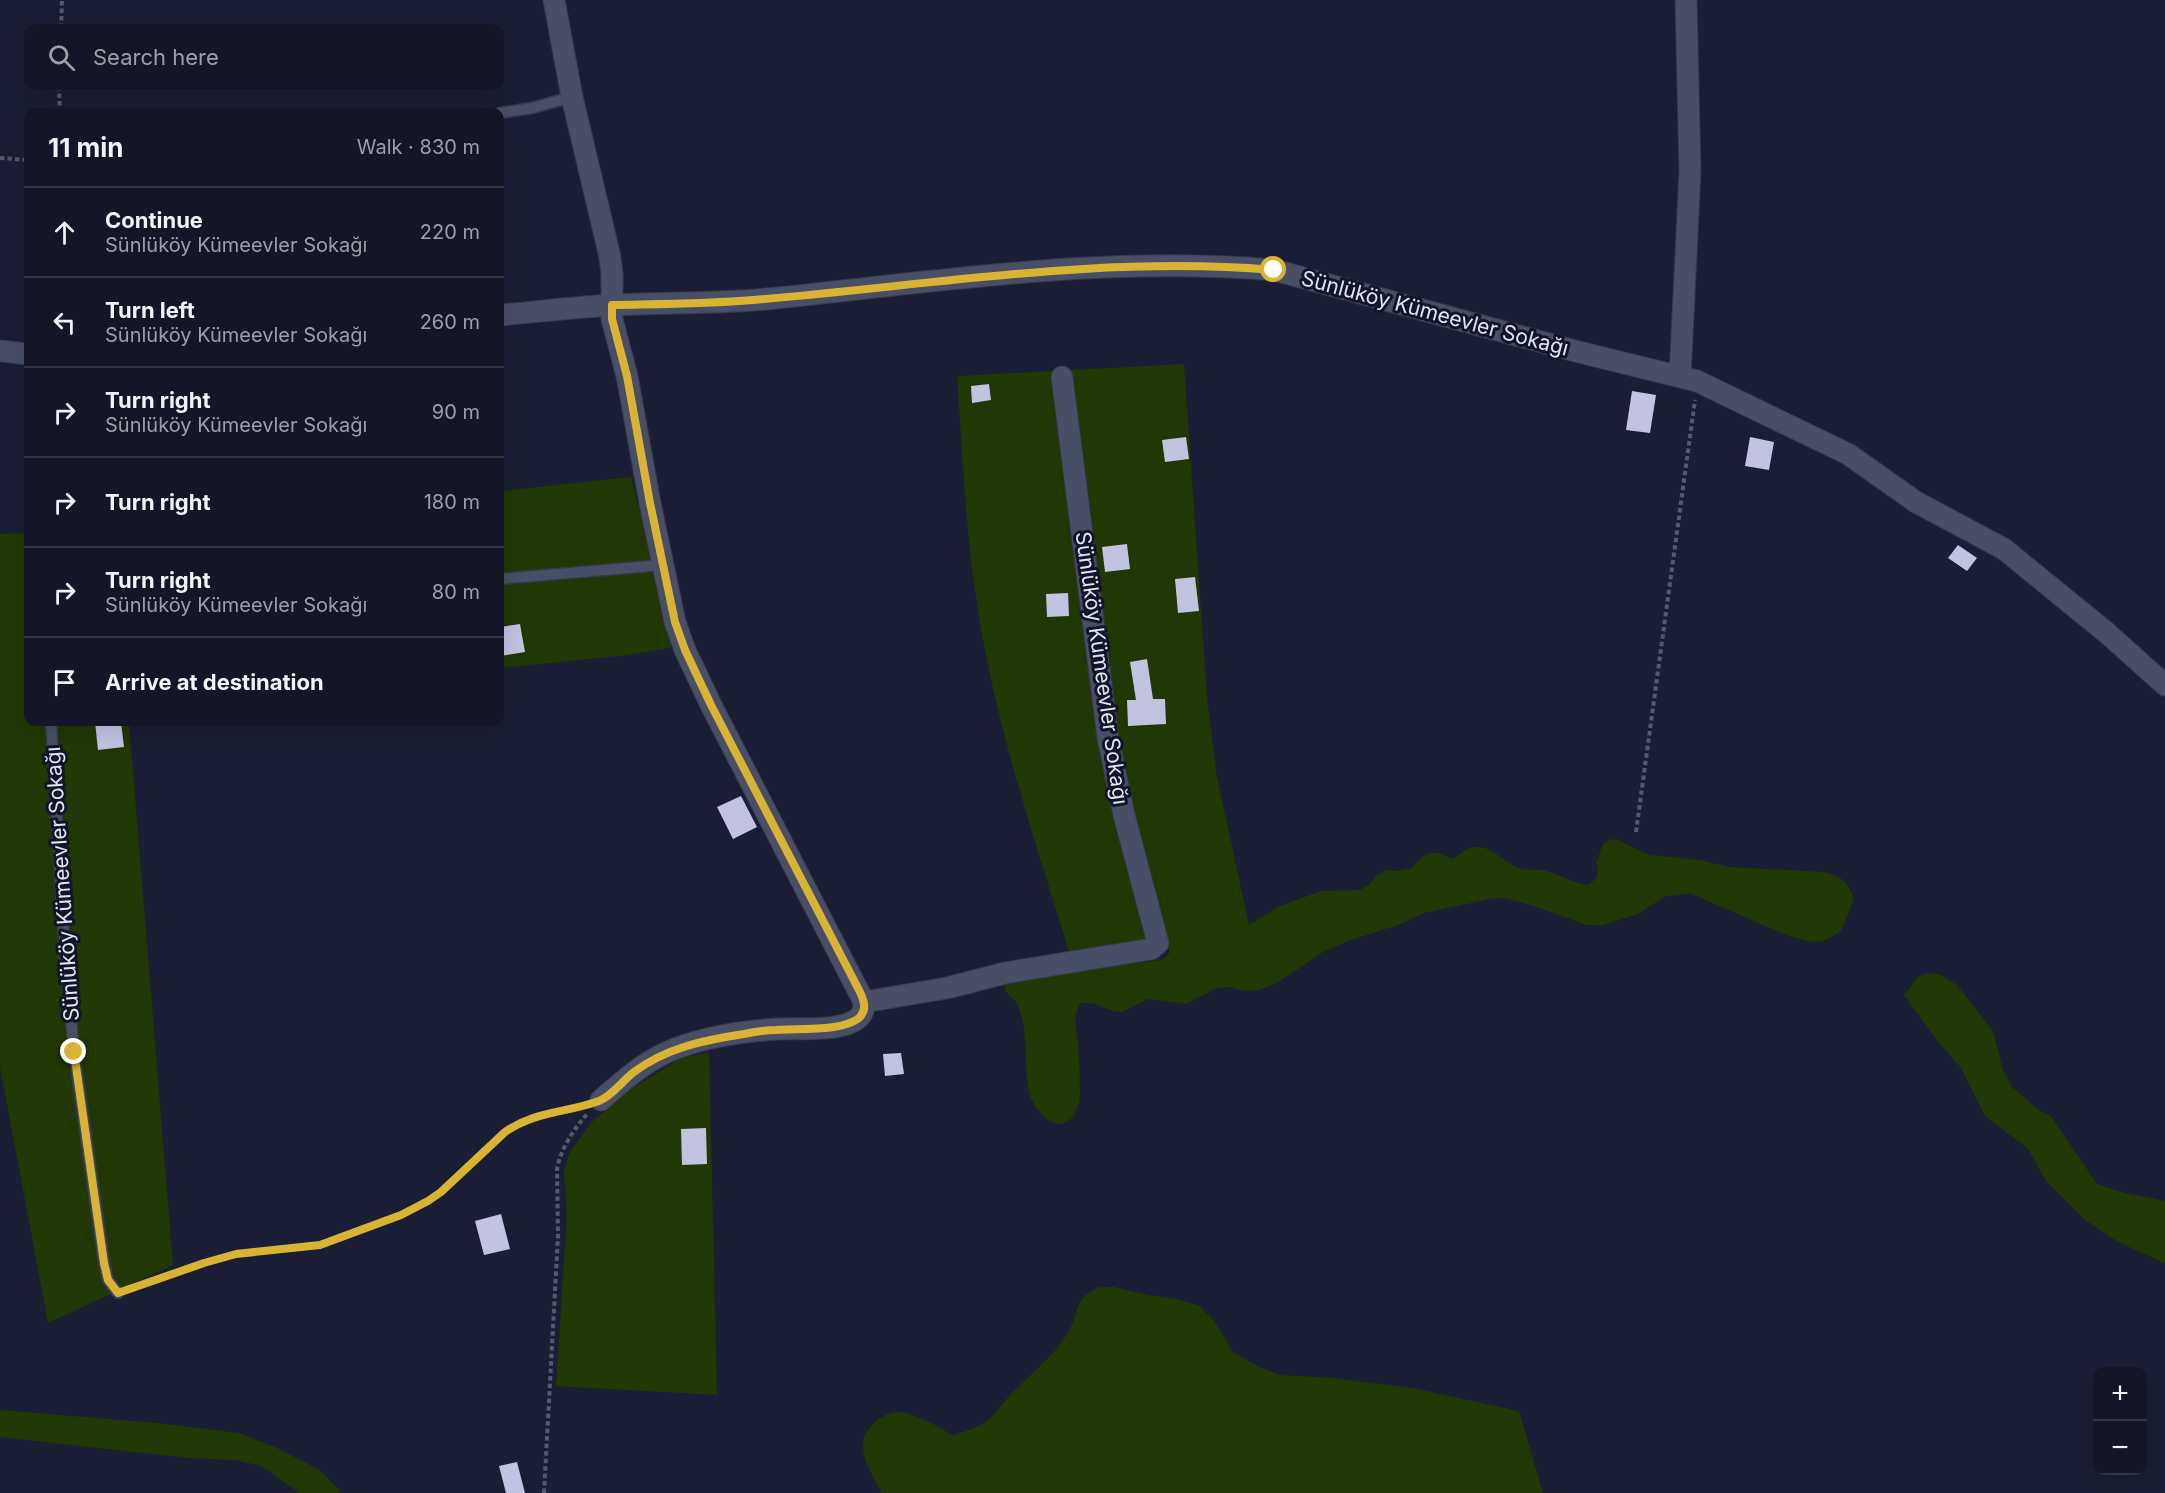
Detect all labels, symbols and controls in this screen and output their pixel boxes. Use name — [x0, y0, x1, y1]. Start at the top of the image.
search box — [24, 24, 504, 90]
icon: search — [45, 41, 78, 74]
text: Search here — [93, 44, 219, 70]
text: 11 min — [48, 132, 124, 163]
text: Walk · 830 m — [357, 135, 480, 159]
text: Continue — [105, 207, 203, 233]
icon: ahead — [48, 216, 81, 249]
text: 220 m — [420, 220, 480, 244]
text: Sünlüköy Kümeevler Sokağı — [105, 233, 367, 257]
route start — [1260, 256, 1286, 282]
street label: Sünlüköy Kümeevler Sokağı — [1299, 265, 1571, 361]
text: Turn left — [105, 297, 195, 323]
icon: left — [48, 306, 81, 339]
text: 260 m — [420, 310, 480, 334]
text: Sünlüköy Kümeevler Sokağı — [105, 323, 367, 347]
text: Turn right — [105, 387, 211, 413]
icon: right — [48, 396, 81, 429]
text: 90 m — [432, 400, 480, 424]
text: Sünlüköy Kümeevler Sokağı — [105, 413, 367, 437]
icon: right — [48, 486, 81, 519]
text: Turn right — [105, 489, 211, 515]
text: 180 m — [424, 490, 480, 514]
street label: Sünlüköy Kümeevler Sokağı — [1070, 530, 1134, 806]
text: Turn right — [105, 567, 211, 593]
icon: right — [48, 576, 81, 609]
text: 80 m — [432, 580, 480, 604]
text: Sünlüköy Kümeevler Sokağı — [105, 593, 367, 617]
icon: arrive — [48, 666, 81, 699]
text: Arrive at destination — [105, 669, 324, 695]
street label: Sünlüköy Kümeevler Sokağı — [40, 746, 84, 1022]
route end — [60, 1038, 86, 1064]
map controls — [2093, 1367, 2147, 1475]
button: + — [2093, 1367, 2147, 1421]
button: − — [2093, 1421, 2147, 1475]

